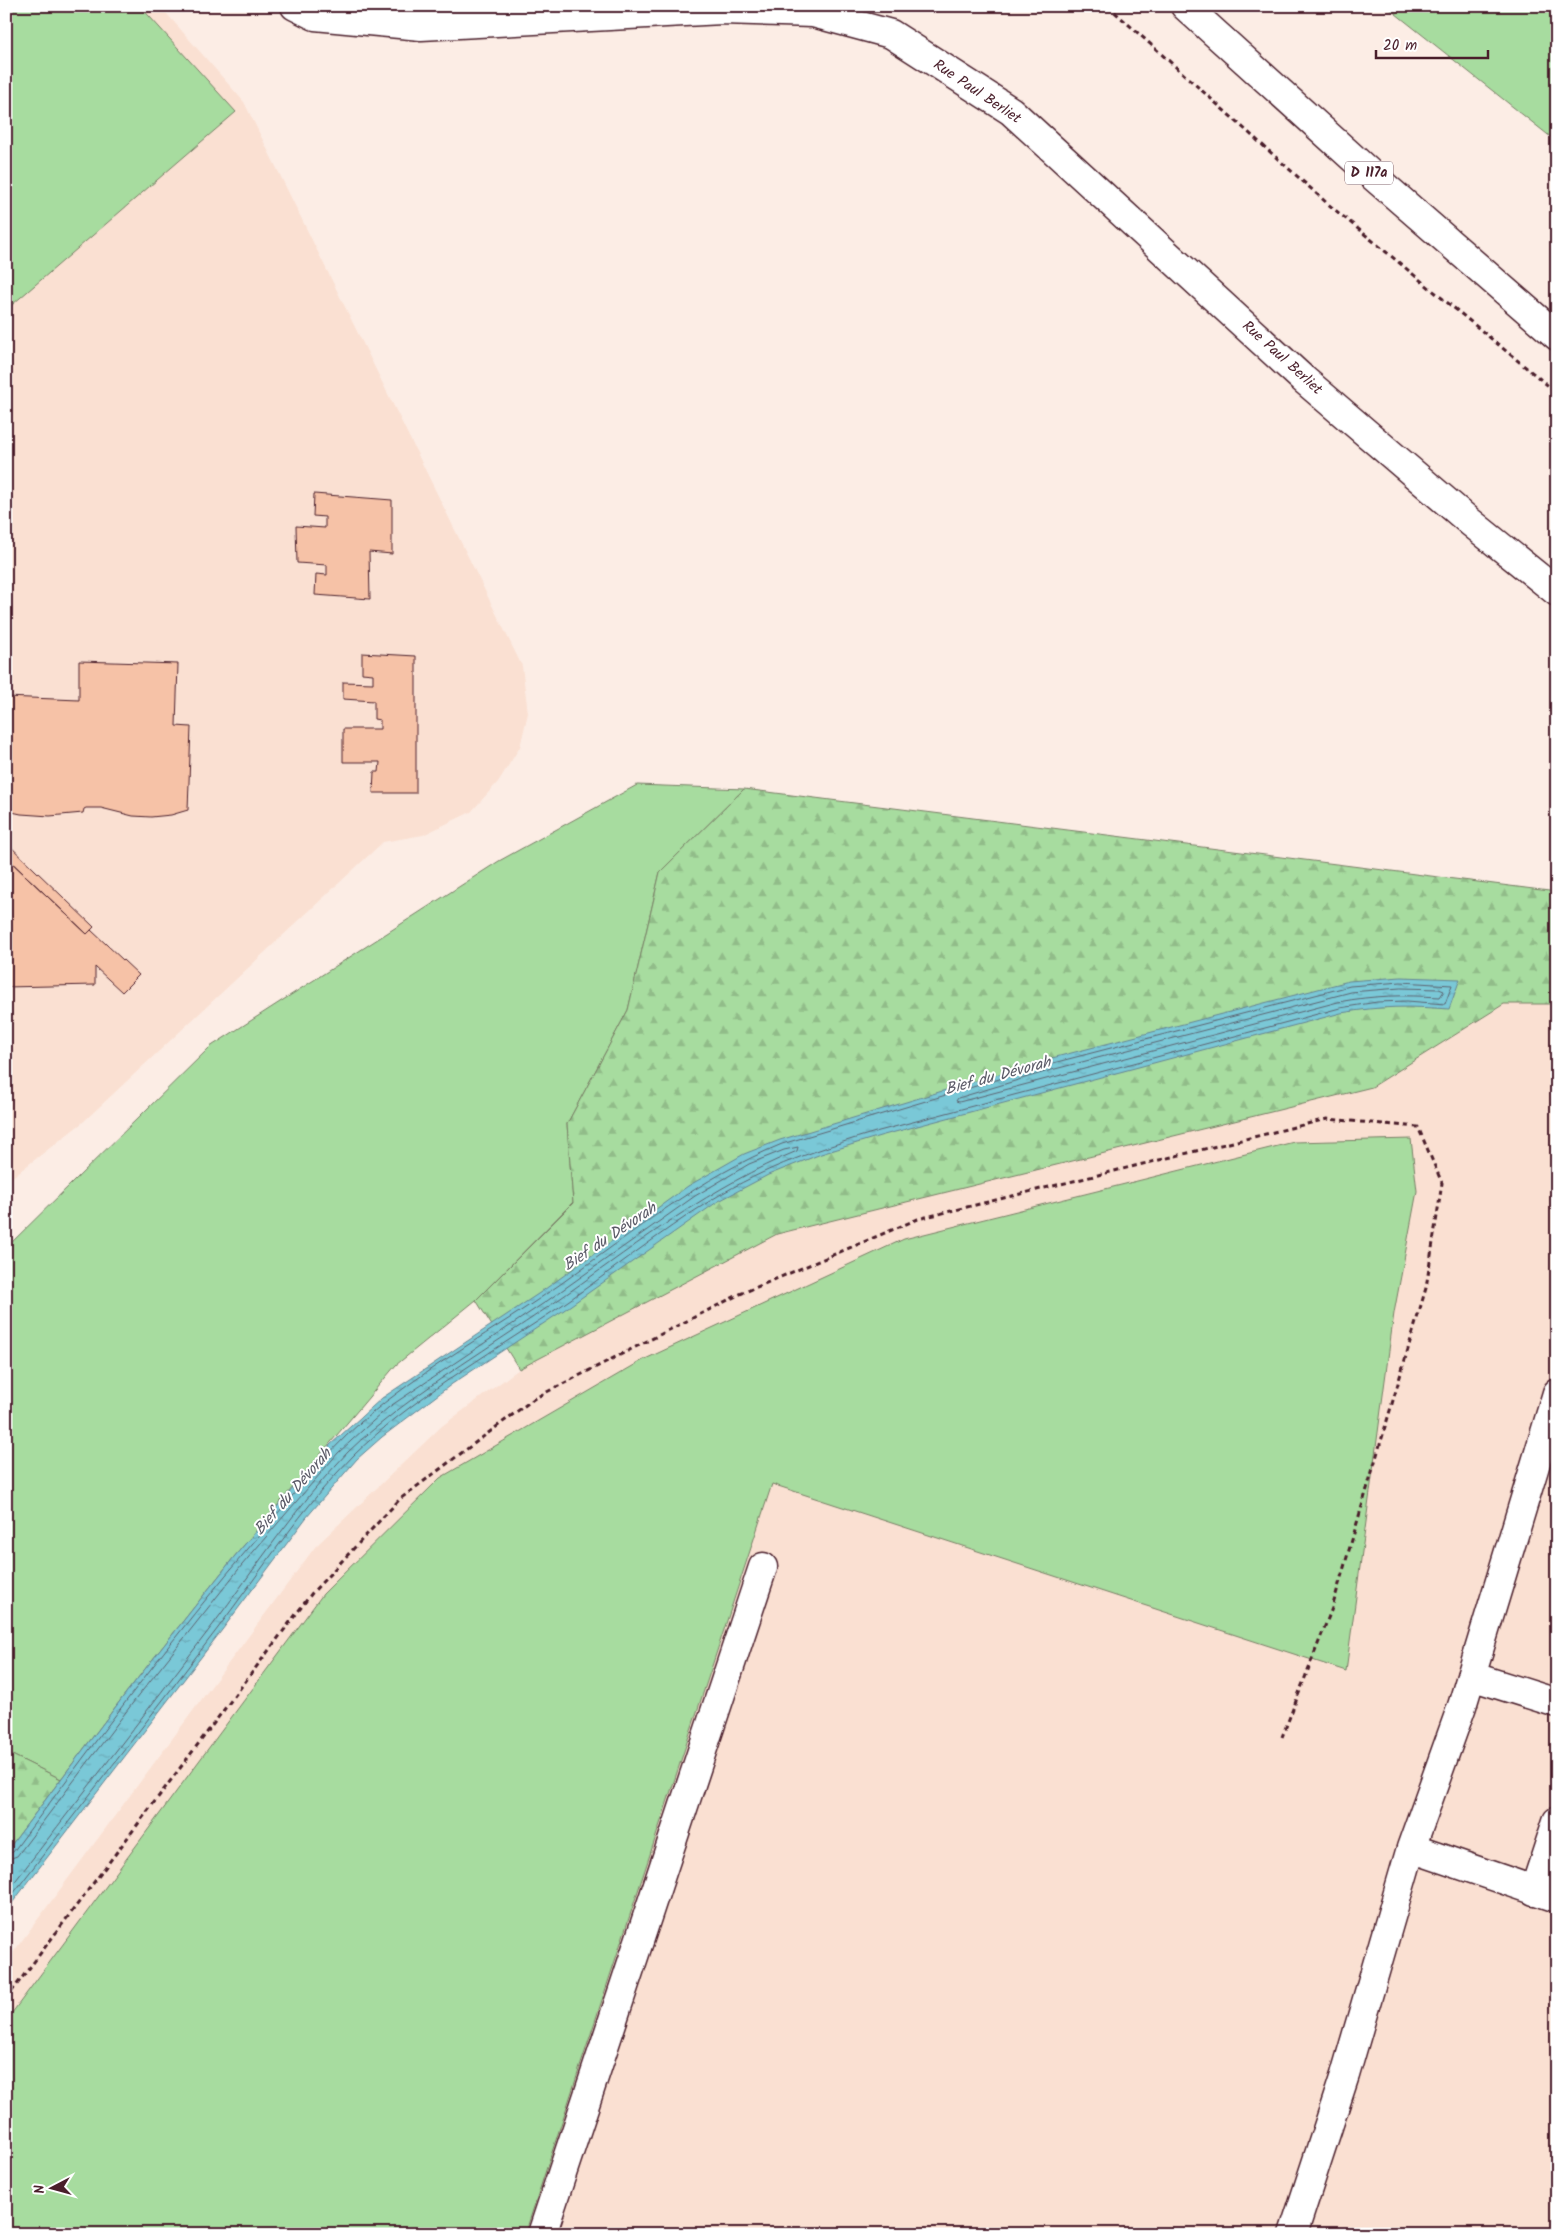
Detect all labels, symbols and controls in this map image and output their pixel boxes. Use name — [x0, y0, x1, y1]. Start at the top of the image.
scale bar — [1376, 28, 1488, 60]
text: 20 m — [1383, 34, 1417, 58]
street label: Rue Paul Berliet — [928, 54, 1026, 131]
road number: D 117a — [1345, 162, 1393, 184]
street label: Rue Paul Berliet — [1236, 315, 1328, 401]
water label: Bief du Dévorah — [942, 1050, 1055, 1102]
water label: Bief du Dévorah — [558, 1196, 663, 1278]
water label: Bief du Dévorah — [248, 1442, 339, 1541]
north arrow — [28, 2162, 78, 2212]
text: N — [29, 2184, 51, 2195]

